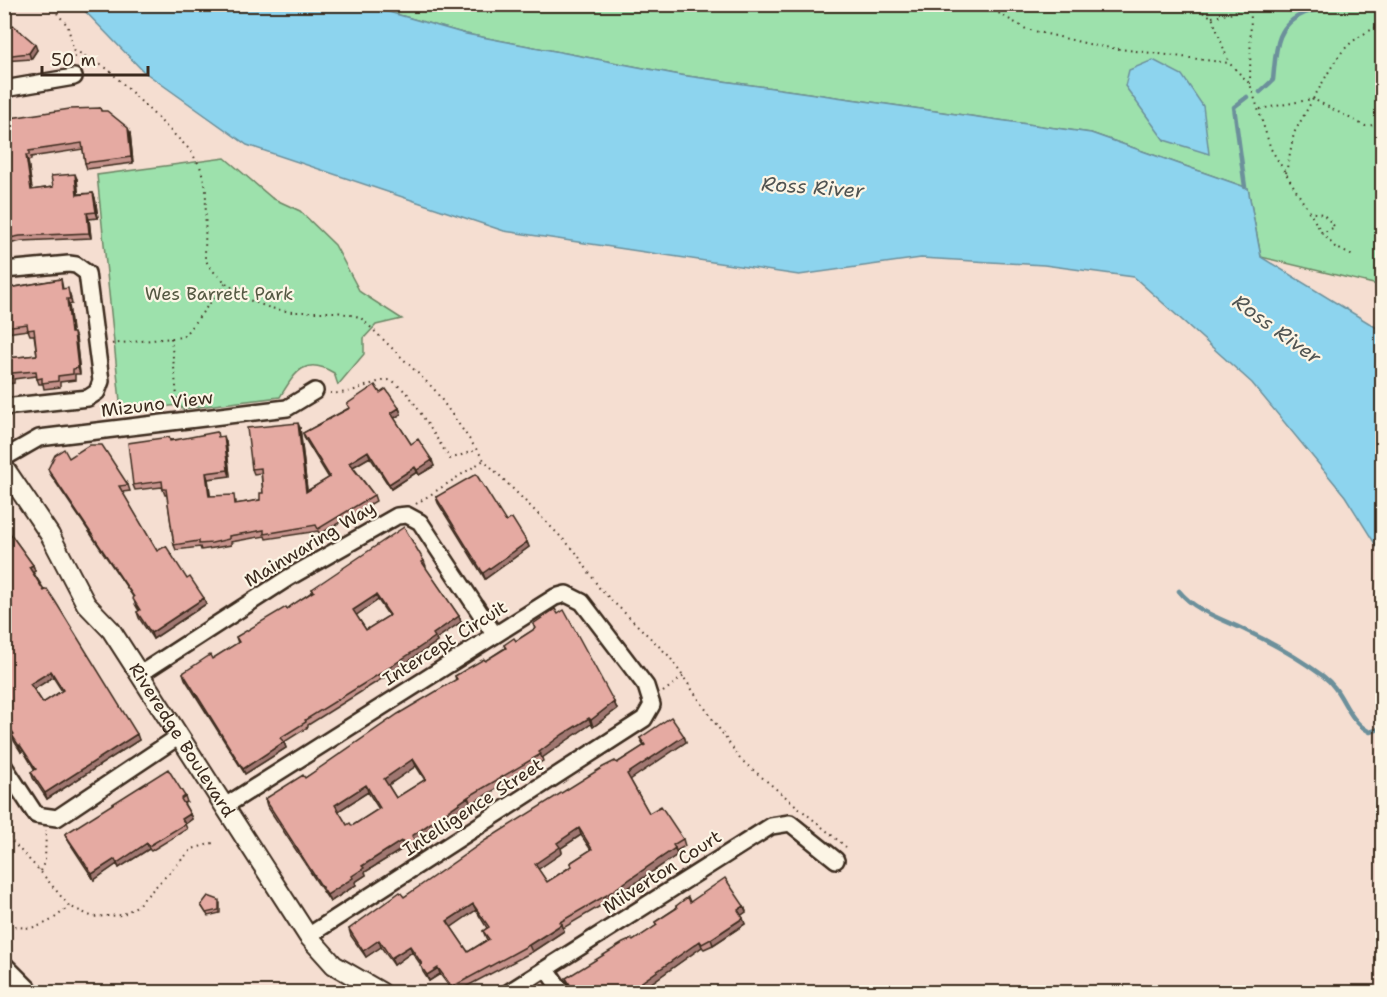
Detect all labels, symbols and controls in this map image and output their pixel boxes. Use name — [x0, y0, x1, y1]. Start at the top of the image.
scale bar — [42, 39, 148, 77]
text: 50 m — [51, 48, 96, 72]
water label: Ross River — [761, 170, 866, 204]
park label: Wes Barrett Park — [145, 282, 293, 306]
water label: Ross River — [1228, 288, 1327, 370]
street label: Mizuno View — [99, 385, 215, 423]
street label: Mainwaring Way — [240, 495, 380, 593]
street label: Intercept Circuit — [378, 595, 512, 691]
street label: Riveredge Boulevard — [123, 658, 240, 822]
street label: Intelligence Street — [398, 752, 548, 861]
street label: Milverton Court — [598, 824, 726, 919]

